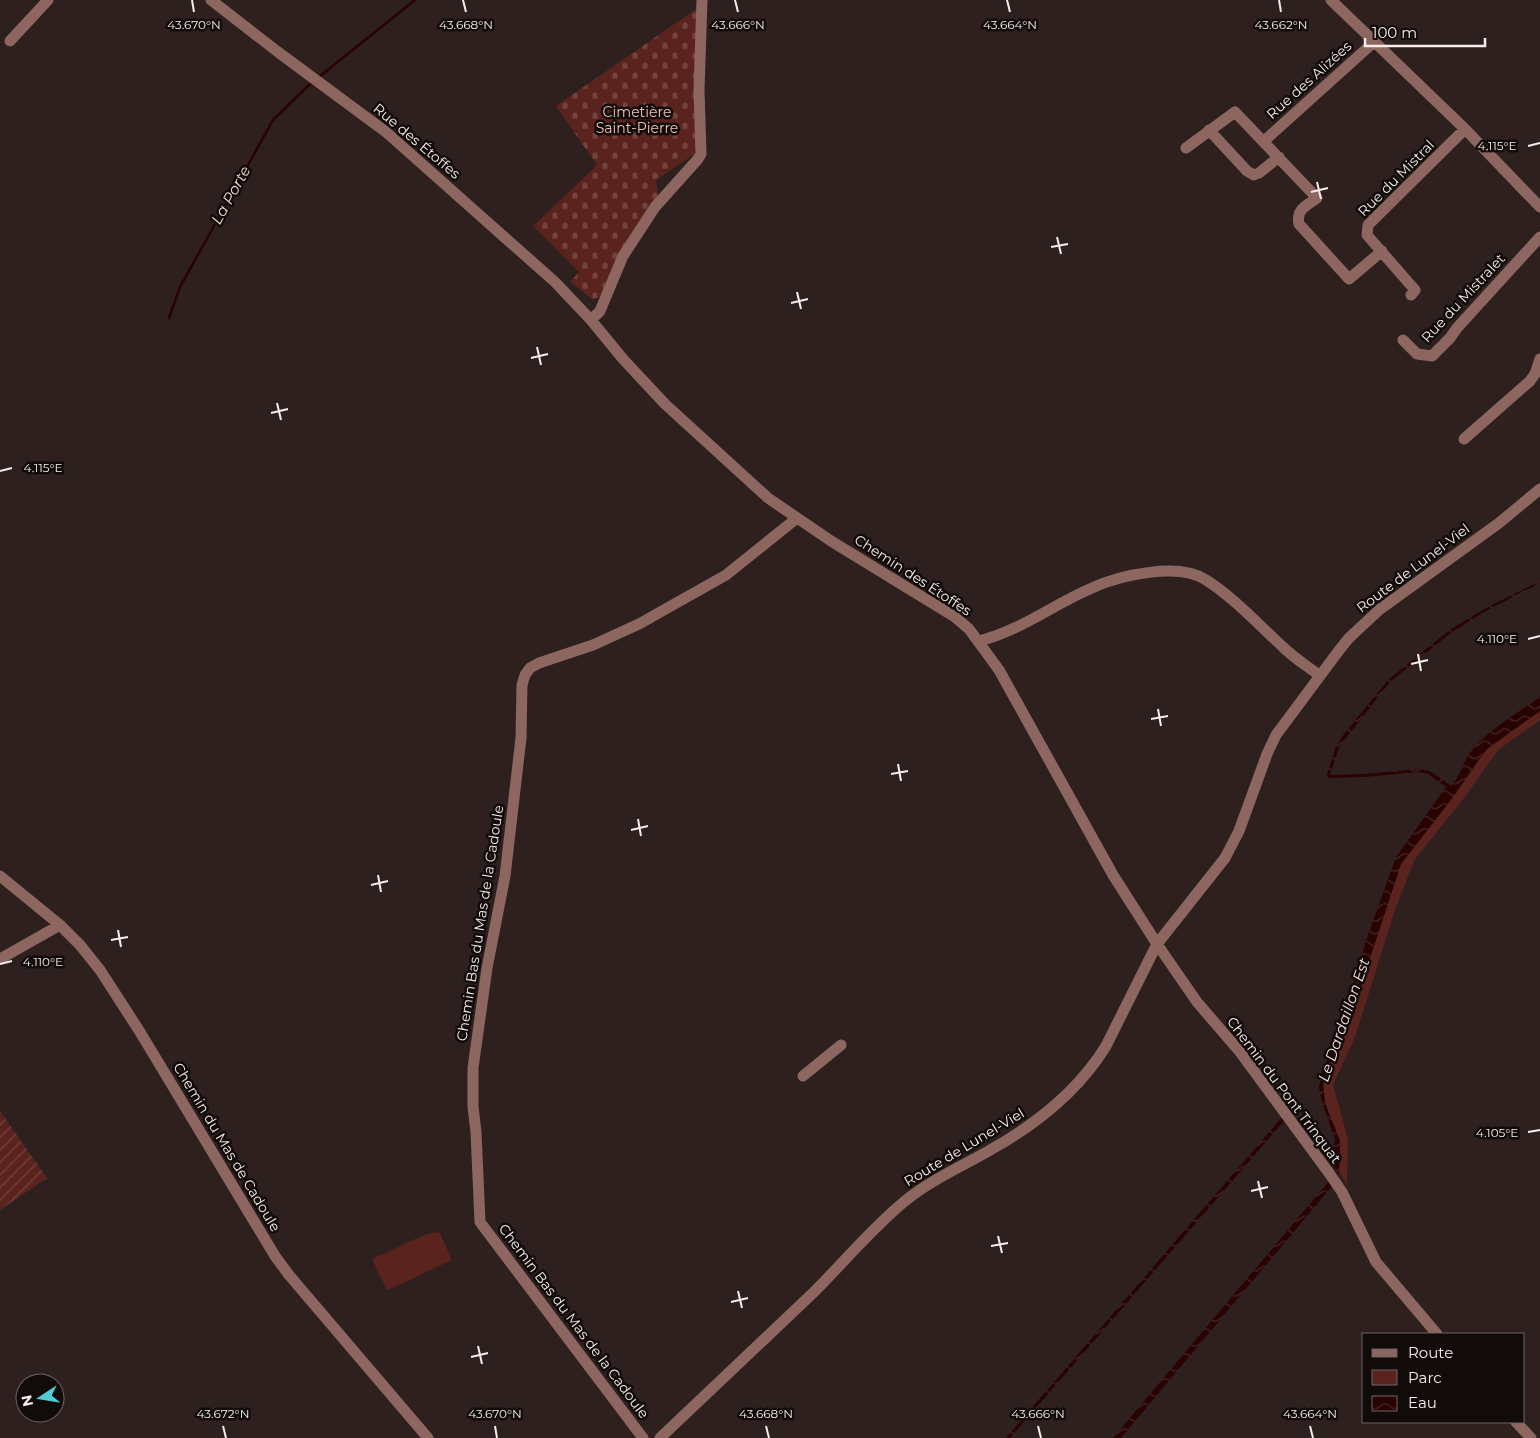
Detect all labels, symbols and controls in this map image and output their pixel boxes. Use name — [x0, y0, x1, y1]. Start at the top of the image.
scale bar — [1365, 15, 1485, 47]
text: 43.670°N — [167, 17, 221, 32]
text: 43.668°N — [439, 17, 493, 32]
text: 43.666°N — [711, 17, 765, 32]
text: 43.664°N — [983, 17, 1037, 32]
text: 43.662°N — [1254, 17, 1308, 32]
text: 100 m — [1372, 23, 1417, 42]
street label: Rue des Alizées — [1263, 37, 1355, 123]
street label: Rue des Étoffes — [370, 99, 464, 183]
park label: Cimetière Saint-Pierre — [596, 103, 678, 137]
street label: Rue du Mistral — [1354, 136, 1438, 220]
text: 4.115°E — [1478, 138, 1516, 153]
water label: La Porte — [207, 162, 254, 227]
street label: Rue du Mistralet — [1417, 250, 1509, 346]
text: 4.115°E — [24, 460, 62, 475]
street label: Route de Lunel-Viel — [1353, 520, 1473, 616]
street label: Chemin des Étoffes — [851, 530, 975, 620]
text: 4.110°E — [1477, 631, 1517, 646]
street label: Chemin Bas du Mas de la Cadoule — [452, 804, 508, 1042]
text: 4.110°E — [23, 954, 63, 969]
water label: Le Dardaillon Est — [1313, 956, 1374, 1084]
street label: Chemin du Pont Trinquat — [1223, 1013, 1345, 1167]
street label: Chemin du Mas de Cadoule — [169, 1059, 285, 1235]
street label: Route de Lunel-Viel — [901, 1104, 1027, 1190]
text: 4.105°E — [1476, 1125, 1518, 1140]
street label: Chemin Bas du Mas de la Cadoule — [495, 1220, 653, 1422]
legend — [1362, 1333, 1525, 1423]
text: Route — [1408, 1343, 1453, 1362]
text: Parc — [1408, 1368, 1442, 1387]
north arrow — [15, 1373, 65, 1423]
text: N — [17, 1393, 37, 1408]
text: Eau — [1408, 1393, 1437, 1412]
text: 43.672°N — [197, 1406, 249, 1421]
text: 43.670°N — [468, 1406, 522, 1421]
text: 43.668°N — [739, 1406, 793, 1421]
text: 43.666°N — [1011, 1406, 1065, 1421]
text: 43.664°N — [1283, 1406, 1337, 1421]

